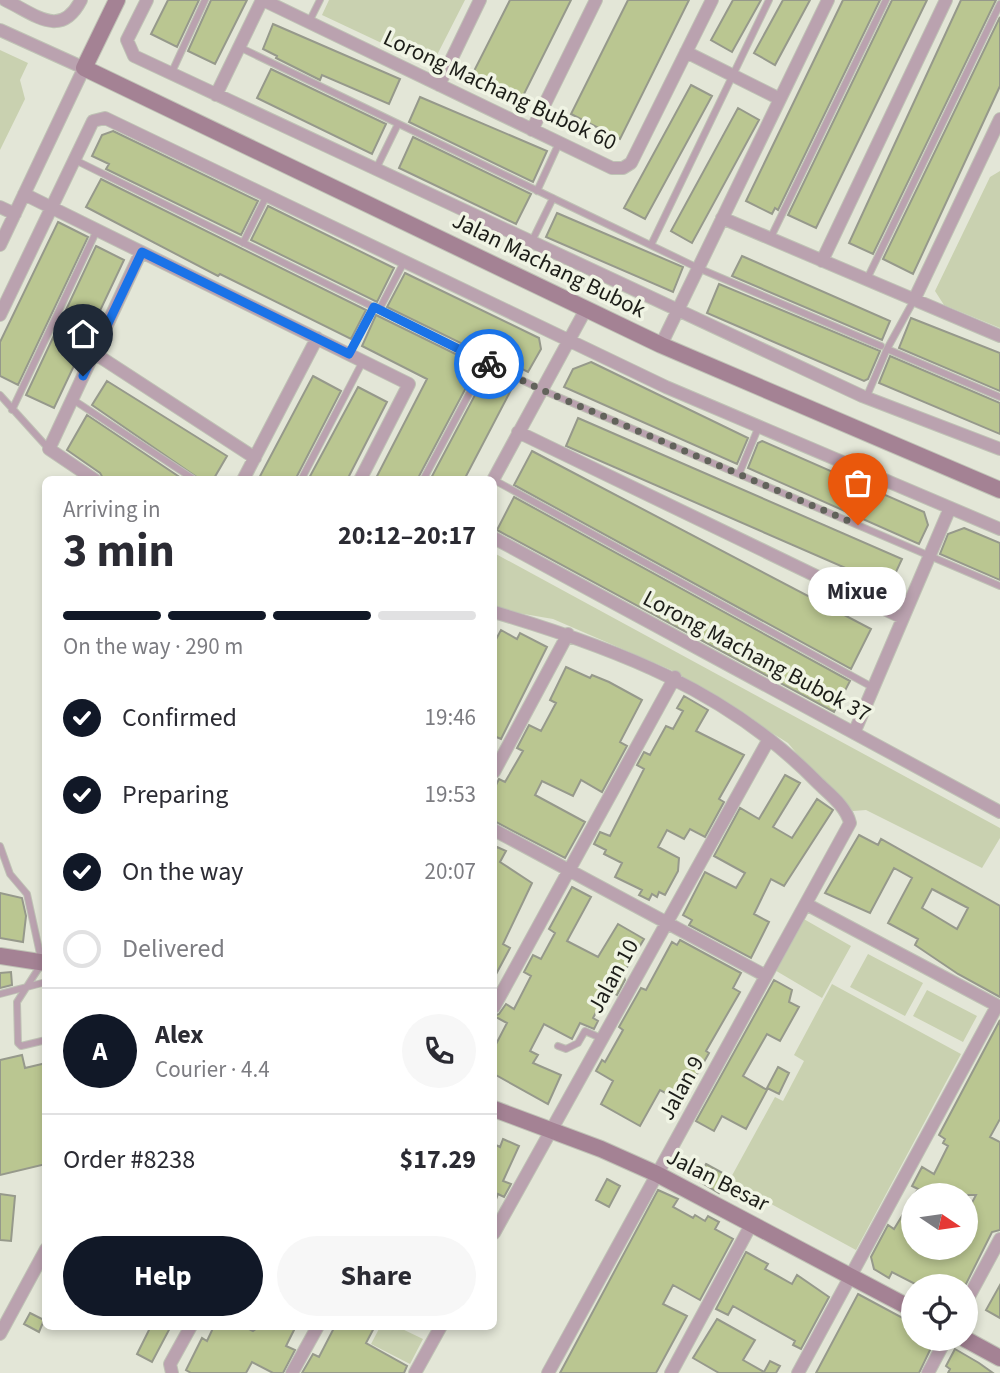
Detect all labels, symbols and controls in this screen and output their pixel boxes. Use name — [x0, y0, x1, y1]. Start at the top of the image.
street label: Lorong Machang Bubok 60 — [378, 21, 622, 159]
street label: Jalan Machang Bubok — [447, 204, 652, 326]
pin — [53, 304, 113, 376]
icon: home — [64, 315, 102, 353]
courier — [454, 329, 524, 399]
icon: bike — [470, 345, 508, 383]
pin — [828, 453, 888, 525]
icon: bag — [839, 464, 877, 502]
text: Arriving in — [63, 493, 161, 526]
text: 20:12–20:17 — [338, 517, 476, 554]
text: 3 min — [63, 519, 175, 584]
callout: Mixue — [809, 567, 907, 616]
text: Mixue — [827, 575, 887, 608]
street label: Lorong Machang Bubok 37 — [637, 582, 877, 730]
text: On the way · 290 m — [63, 630, 243, 663]
icon: check — [63, 699, 101, 737]
text: Confirmed — [122, 699, 237, 736]
text: 19:46 — [425, 701, 476, 734]
icon: check — [63, 776, 101, 814]
text: Preparing — [122, 776, 228, 813]
text: 19:53 — [425, 778, 476, 811]
icon: check — [63, 853, 101, 891]
text: On the way — [122, 853, 243, 890]
text: 20:07 — [425, 855, 476, 888]
text: Delivered — [122, 930, 225, 967]
street label: Jalan 10 — [579, 933, 647, 1019]
button: phone — [402, 1014, 476, 1088]
text: Alex — [155, 1016, 204, 1053]
text: A — [93, 1033, 107, 1070]
street label: Jalan 9 — [650, 1050, 712, 1126]
text: Courier · 4.4 — [155, 1053, 270, 1086]
street label: Jalan Besar — [661, 1140, 776, 1220]
text: Order #8238 — [63, 1141, 195, 1178]
text: $17.29 — [400, 1141, 476, 1178]
north arrow — [901, 1183, 978, 1260]
map controls — [901, 1183, 978, 1351]
button: Help — [63, 1236, 263, 1316]
button: Share — [277, 1236, 476, 1316]
button: locate — [901, 1274, 978, 1351]

